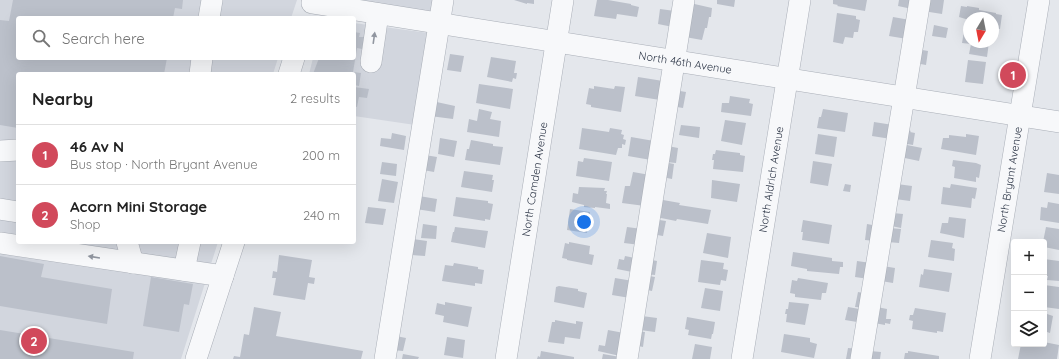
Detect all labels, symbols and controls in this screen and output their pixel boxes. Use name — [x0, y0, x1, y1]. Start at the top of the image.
north arrow — [963, 12, 999, 48]
search box — [16, 16, 356, 60]
icon: search — [30, 27, 52, 49]
text: Search here — [62, 29, 145, 48]
one-way arrow — [371, 32, 377, 44]
street label: North 46th Avenue — [638, 48, 733, 77]
pin: 1 — [1000, 60, 1026, 90]
text: Nearby — [32, 88, 93, 109]
text: 2 results — [290, 90, 340, 106]
street label: North Camden Avenue — [519, 121, 551, 238]
street label: North Aldrich Avenue — [756, 125, 786, 233]
street label: North Bryant Avenue — [994, 125, 1025, 233]
text: 46 Av N — [70, 137, 124, 156]
text: 1 — [42, 147, 48, 163]
text: 200 m — [302, 147, 340, 163]
text: Bus stop · North Bryant Avenue — [70, 156, 258, 172]
text: Acorn Mini Storage — [70, 197, 207, 216]
text: 2 — [41, 207, 49, 223]
text: 240 m — [303, 207, 340, 223]
your location — [574, 212, 594, 232]
text: Shop — [70, 216, 100, 232]
map controls — [1011, 239, 1047, 347]
button: + — [1011, 239, 1047, 275]
one-way arrow — [88, 254, 101, 260]
button: − — [1011, 275, 1047, 311]
button: layers — [1011, 311, 1047, 347]
pin: 2 — [21, 326, 47, 356]

